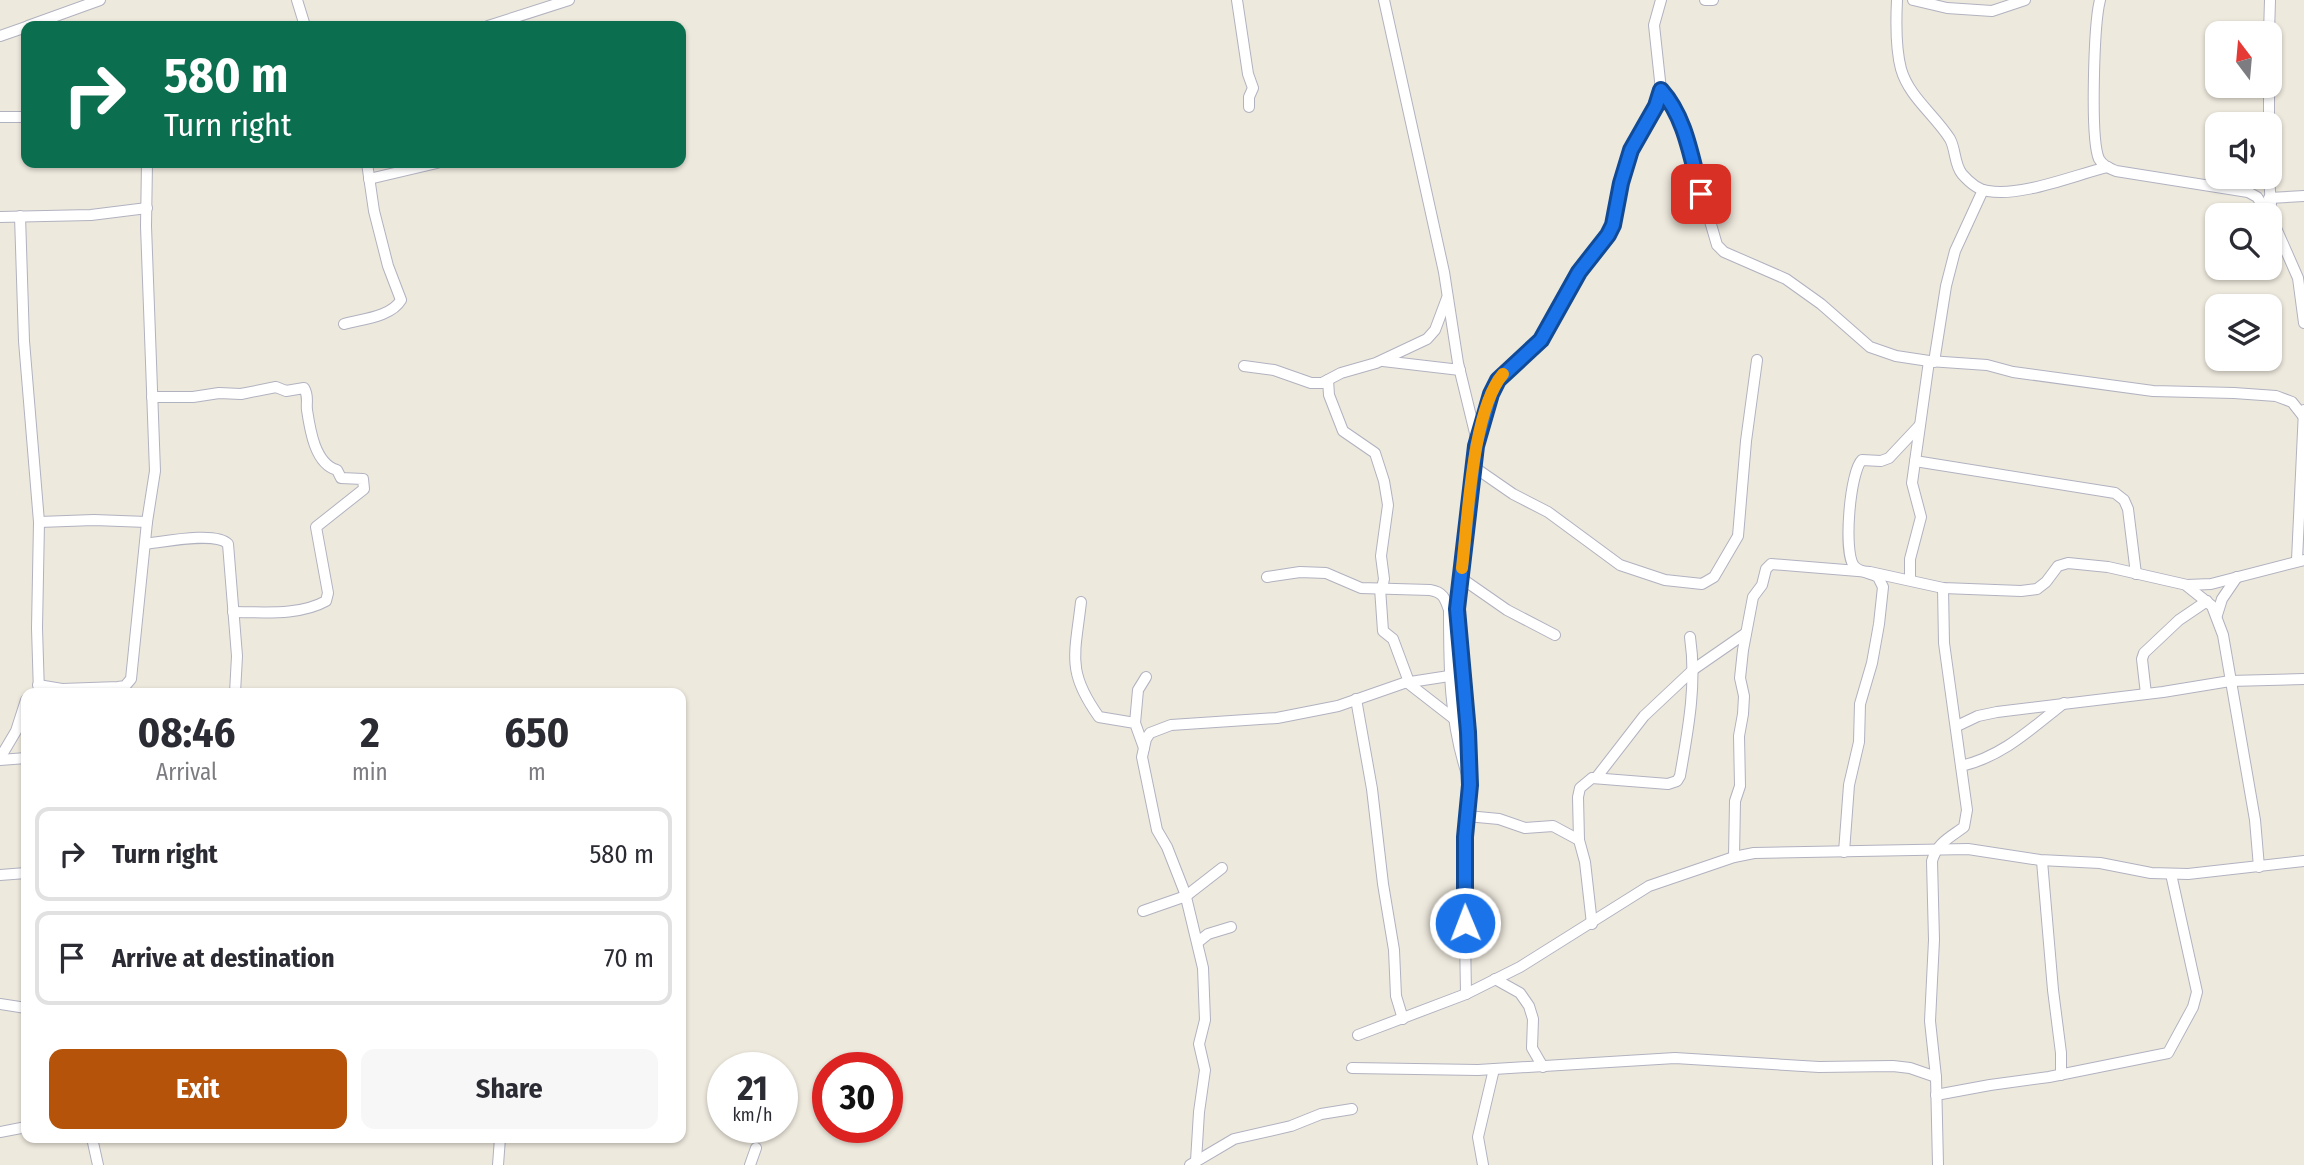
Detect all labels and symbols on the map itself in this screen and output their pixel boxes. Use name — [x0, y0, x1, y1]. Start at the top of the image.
north arrow — [2205, 21, 2282, 98]
pin — [1671, 164, 1731, 224]
position arrow — [1428, 886, 1502, 960]
speed limit sign: 30 — [812, 1052, 903, 1143]

